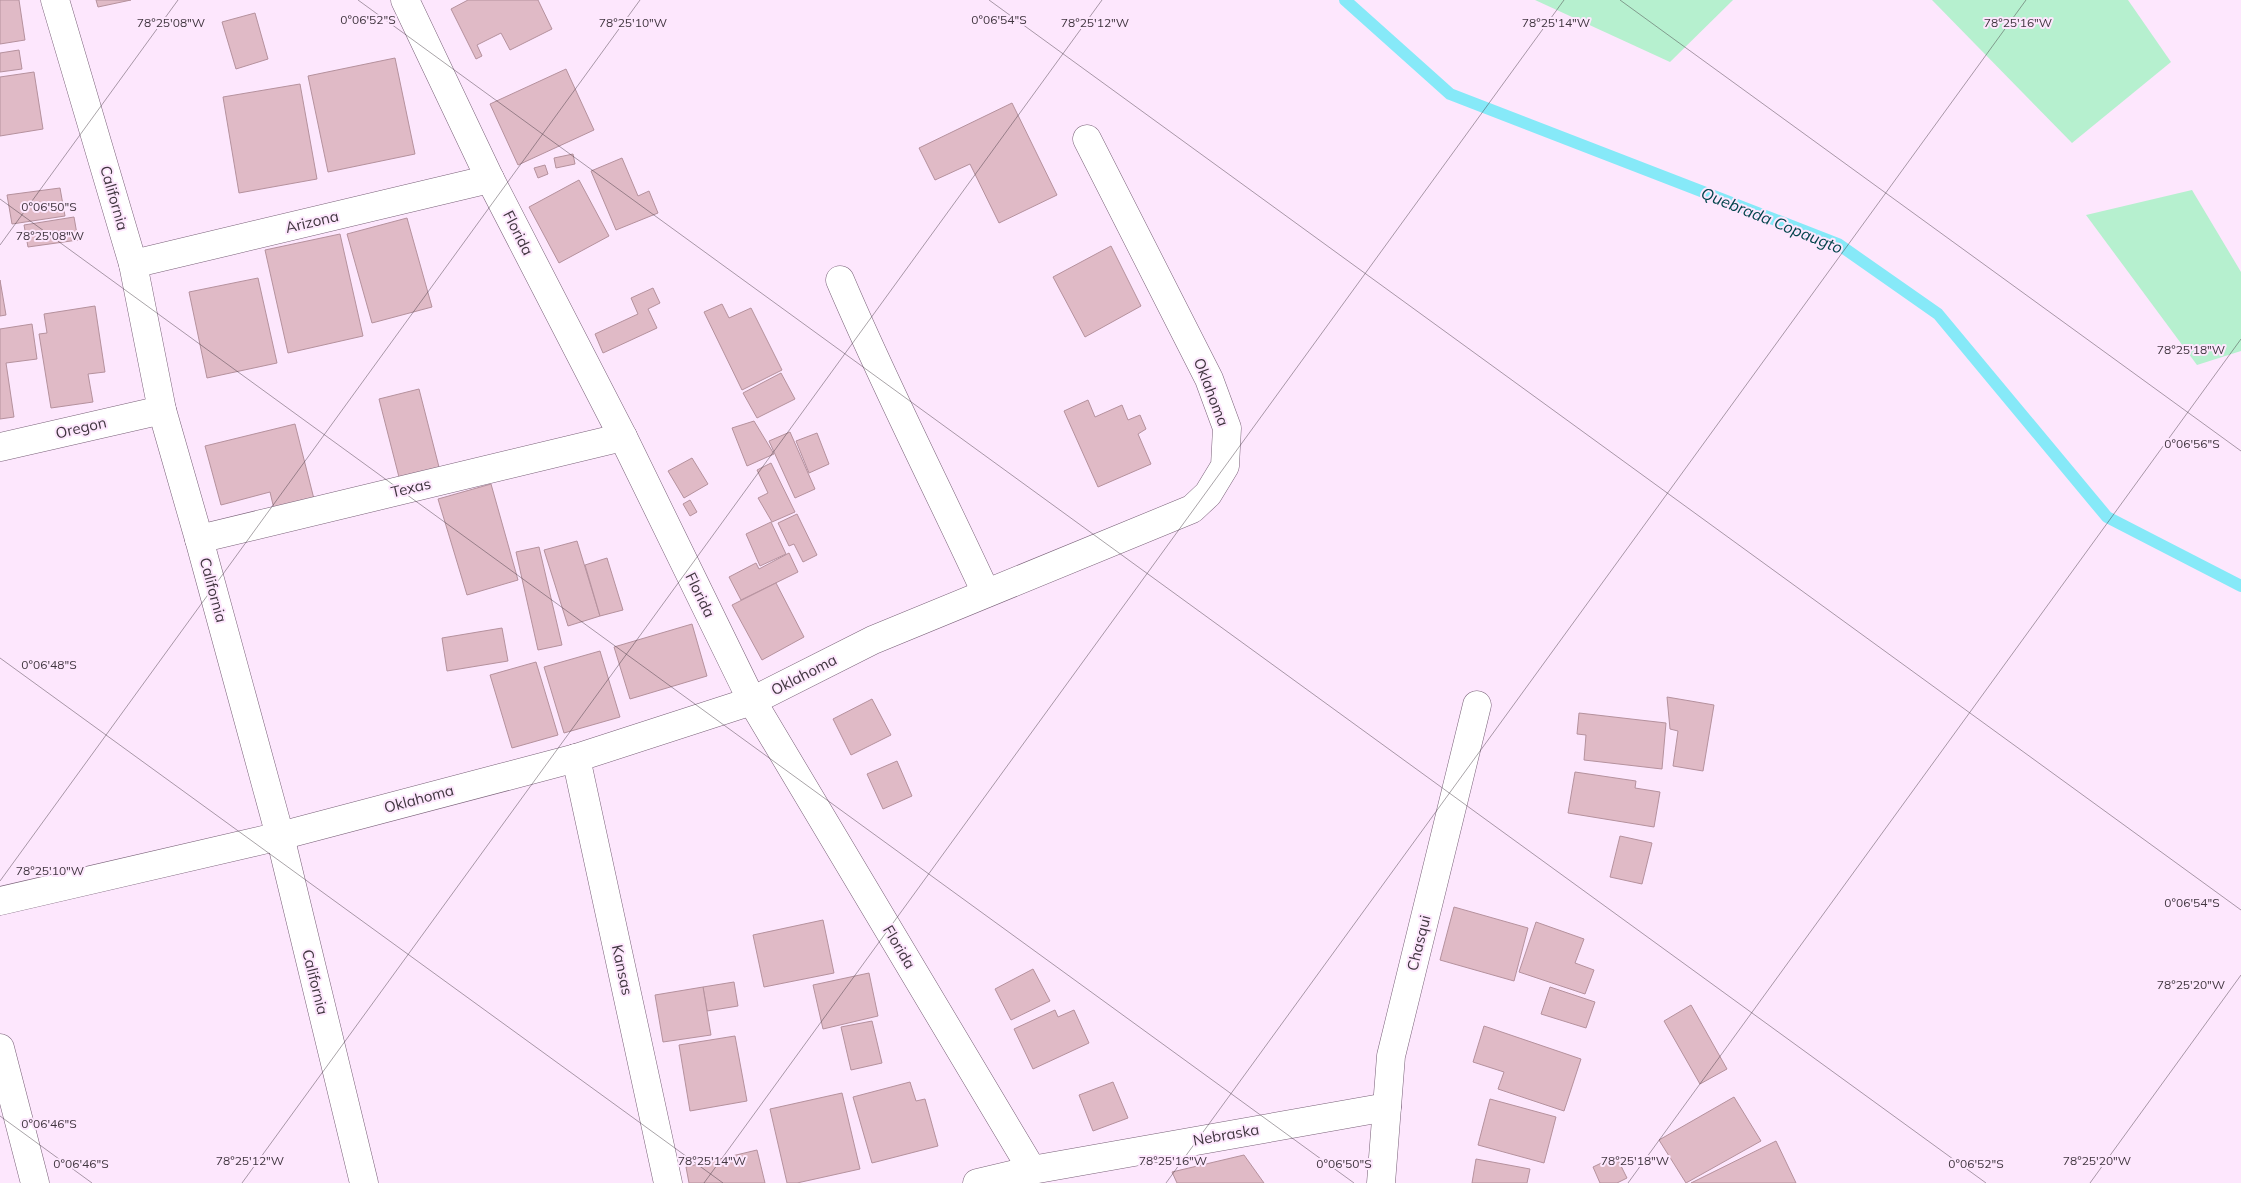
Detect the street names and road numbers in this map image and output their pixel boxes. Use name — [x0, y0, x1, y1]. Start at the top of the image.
street label: California — [96, 163, 133, 232]
street label: Arizona — [283, 206, 340, 237]
street label: Florida — [499, 207, 538, 258]
street label: Oklahoma — [1190, 355, 1233, 429]
street label: Oregon — [54, 412, 108, 443]
street label: Texas — [389, 474, 433, 501]
street label: California — [196, 555, 231, 624]
street label: Florida — [681, 569, 719, 620]
street label: Oklahoma — [768, 650, 840, 699]
street label: Oklahoma — [382, 780, 456, 817]
street label: Chasqui — [1402, 913, 1435, 973]
street label: Florida — [879, 921, 920, 972]
street label: Kansas — [608, 943, 637, 997]
street label: California — [298, 947, 333, 1016]
street label: Nebraska — [1191, 1119, 1260, 1150]

